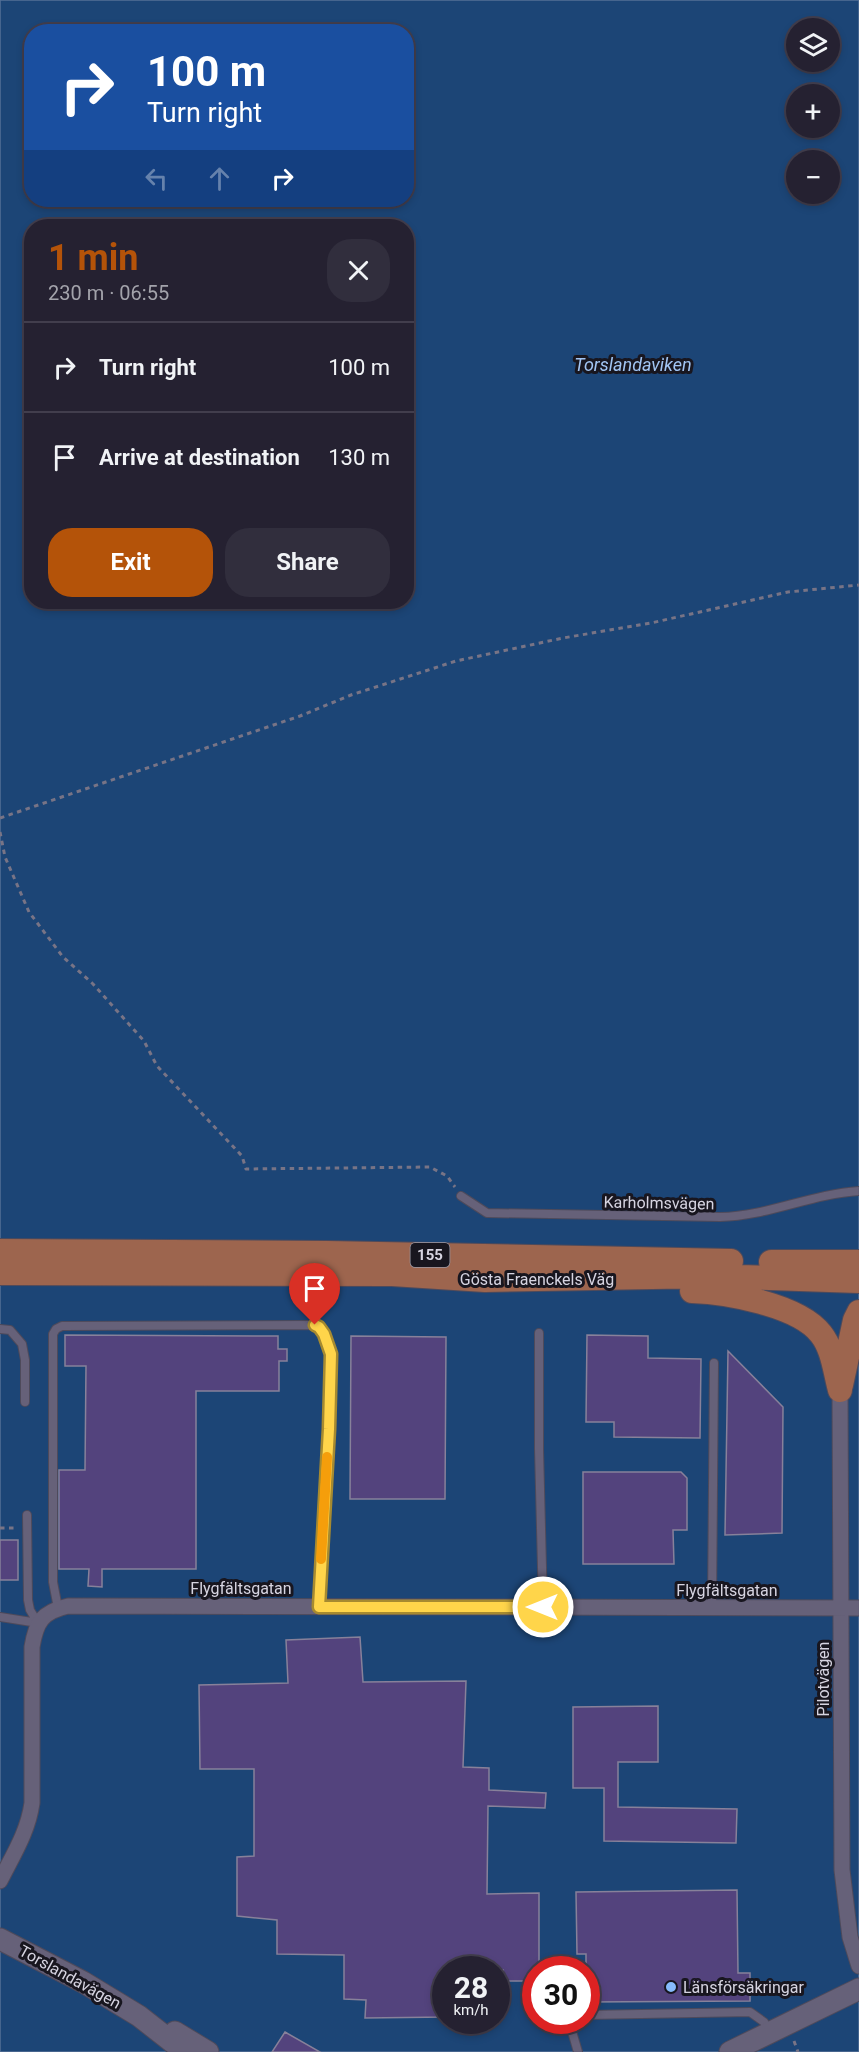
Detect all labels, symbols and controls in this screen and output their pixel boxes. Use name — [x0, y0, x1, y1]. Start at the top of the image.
map controls — [786, 18, 840, 204]
button: layers — [786, 18, 840, 72]
text: 100 m — [147, 47, 266, 96]
icon: right — [48, 48, 126, 126]
button: + — [786, 84, 840, 138]
text: Turn right — [147, 97, 262, 129]
button: − — [786, 150, 840, 204]
icon: left — [140, 162, 173, 195]
icon: ahead — [203, 162, 236, 195]
icon: right — [266, 162, 299, 195]
text: 1 min — [48, 237, 139, 279]
button: close — [327, 239, 390, 302]
text: 230 m · 06:55 — [48, 281, 169, 305]
icon: right — [48, 351, 81, 384]
water label: Torslandaviken — [574, 354, 692, 375]
text: Turn right — [99, 355, 196, 380]
text: 100 m — [328, 355, 390, 380]
icon: arrive — [48, 441, 81, 474]
text: Arrive at destination — [99, 445, 300, 470]
text: 130 m — [328, 445, 390, 470]
button: Exit — [48, 528, 213, 597]
button: Share — [225, 528, 390, 597]
street label: Karholmsvägen — [603, 1193, 715, 1213]
road number: 155 — [410, 1243, 450, 1267]
pin — [289, 1263, 340, 1325]
street label: Gösta Fraenckels Väg — [460, 1270, 614, 1289]
icon: arrive — [298, 1272, 331, 1305]
position arrow — [511, 1575, 575, 1639]
street label: Flygfältsgatan — [190, 1579, 292, 1598]
street label: Flygfältsgatan — [676, 1581, 778, 1600]
street label: Pilotvägen — [814, 1642, 833, 1716]
street label: Torslandavägen — [16, 1941, 124, 2013]
speed limit sign: 30 — [522, 1956, 600, 2034]
text: 28 — [454, 1970, 488, 2005]
place label: Länsförsäkringar — [683, 1978, 804, 1997]
marker: Länsförsäkringar — [664, 1980, 678, 1994]
text: km/h — [453, 2001, 489, 2019]

